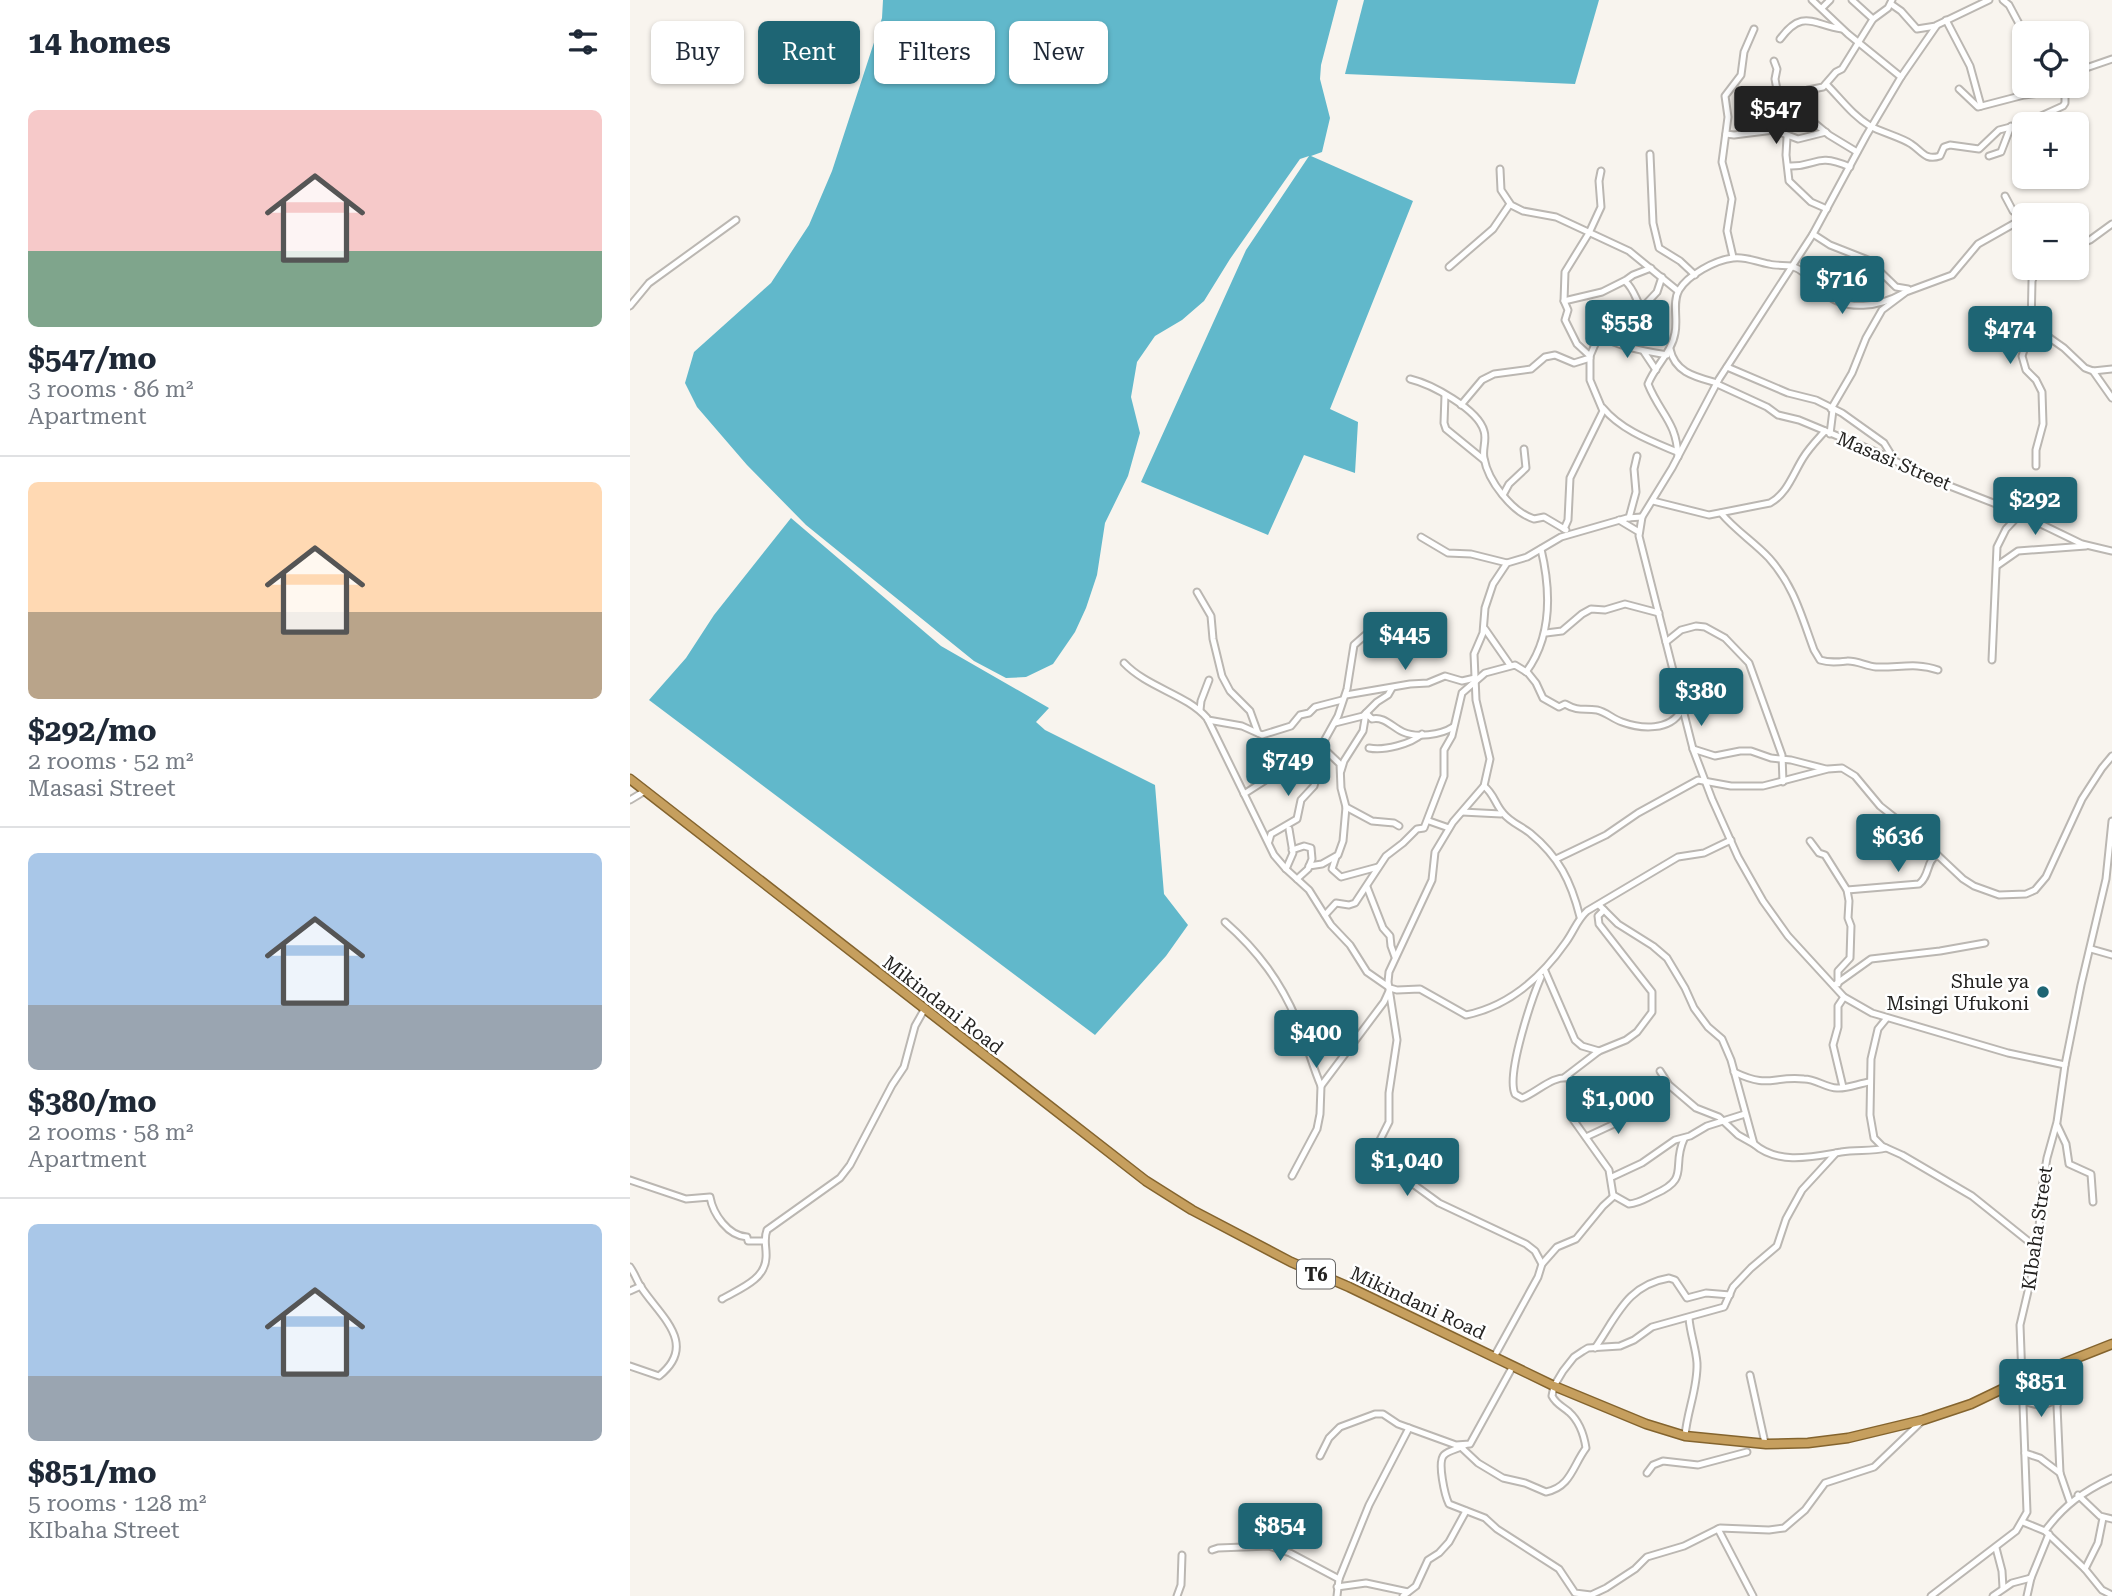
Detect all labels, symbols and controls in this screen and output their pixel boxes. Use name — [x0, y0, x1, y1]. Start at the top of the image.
chip: Buy — [651, 21, 744, 84]
chip: Rent — [758, 21, 860, 84]
chip: Filters — [874, 21, 995, 84]
chip: New — [1009, 21, 1108, 84]
map controls — [2012, 21, 2089, 280]
button: locate — [2012, 21, 2089, 98]
icon: filters — [564, 23, 602, 61]
text: 14 homes — [28, 25, 171, 60]
pin: $547 — [1735, 86, 1817, 146]
text: $547 — [1750, 95, 1802, 122]
button: + — [2012, 112, 2089, 189]
icon: home — [252, 155, 378, 281]
button: − — [2012, 203, 2089, 280]
pin: $716 — [1801, 256, 1883, 316]
text: $716 — [1816, 265, 1868, 292]
pin: $558 — [1586, 300, 1668, 360]
pin: $474 — [1969, 306, 2051, 366]
text: $558 — [1601, 309, 1653, 336]
text: $474 — [1984, 315, 2036, 342]
text: $547/mo — [28, 341, 157, 376]
text: 3 rooms · 86 m² — [28, 376, 194, 403]
text: Apartment — [28, 403, 147, 430]
street label: Masasi Street — [1833, 427, 1955, 495]
pin: $292 — [1994, 477, 2076, 537]
text: $292 — [2009, 486, 2061, 513]
icon: home — [252, 527, 378, 653]
pin: $445 — [1364, 612, 1446, 672]
text: $445 — [1379, 621, 1431, 648]
pin: $380 — [1660, 668, 1742, 728]
text: $380 — [1675, 677, 1727, 704]
text: $292/mo — [28, 713, 157, 748]
pin: $749 — [1247, 738, 1329, 798]
text: $749 — [1262, 747, 1314, 774]
text: 2 rooms · 52 m² — [28, 748, 194, 775]
text: Masasi Street — [28, 775, 175, 802]
pin: $636 — [1857, 814, 1939, 874]
text: $636 — [1872, 823, 1924, 850]
icon: home — [252, 898, 378, 1024]
street label: Mikindani Road — [878, 951, 1008, 1059]
place label: Shule ya Msingi Ufukoni — [1886, 970, 2030, 1015]
marker: Shule ya Msingi Ufukoni — [2035, 984, 2051, 1000]
pin: $400 — [1275, 1010, 1357, 1070]
text: $400 — [1290, 1019, 1342, 1046]
pin: $1,000 — [1561, 1076, 1675, 1136]
text: $380/mo — [28, 1084, 157, 1119]
text: $1,000 — [1582, 1085, 1654, 1112]
text: 2 rooms · 58 m² — [28, 1119, 194, 1146]
pin: $1,040 — [1350, 1138, 1464, 1198]
text: Apartment — [28, 1146, 147, 1173]
text: $1,040 — [1371, 1147, 1443, 1174]
street label: KIbaha Street — [2017, 1164, 2057, 1292]
road number: T6 — [1297, 1260, 1335, 1288]
street label: Mikindani Road — [1347, 1262, 1489, 1344]
icon: home — [252, 1269, 378, 1395]
pin: $851 — [2000, 1360, 2082, 1419]
text: $851 — [2015, 1368, 2067, 1395]
text: $851/mo — [28, 1455, 157, 1490]
text: 5 rooms · 128 m² — [28, 1490, 206, 1517]
pin: $854 — [1239, 1504, 1321, 1563]
text: $854 — [1254, 1512, 1306, 1539]
text: KIbaha Street — [28, 1517, 180, 1544]

